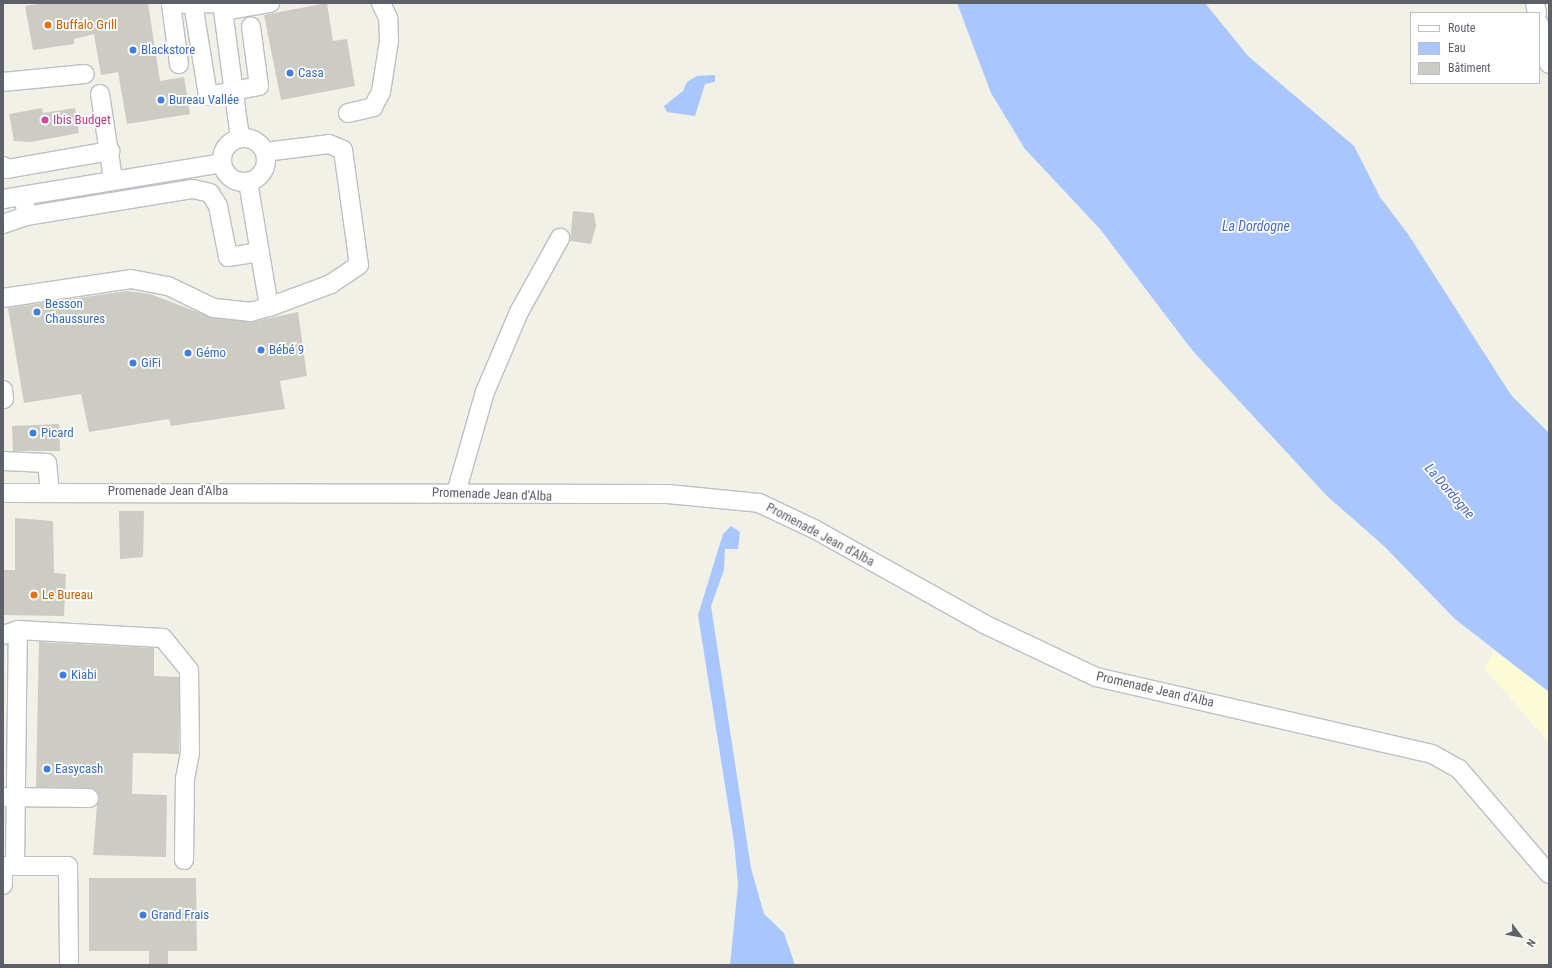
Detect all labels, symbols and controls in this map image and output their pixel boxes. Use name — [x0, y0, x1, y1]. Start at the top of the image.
legend — [1410, 12, 1540, 84]
place label: Buffalo Grill — [56, 17, 117, 33]
marker: Buffalo Grill — [43, 20, 53, 30]
text: Route — [1448, 21, 1475, 35]
text: Eau — [1448, 41, 1466, 55]
place label: Blackstore — [141, 42, 195, 58]
marker: Blackstore — [128, 45, 138, 55]
text: Bâtiment — [1448, 61, 1491, 75]
place label: Casa — [298, 65, 324, 81]
marker: Casa — [285, 68, 295, 78]
place label: Bureau Vallée — [169, 92, 239, 108]
marker: Bureau Vallée — [156, 95, 166, 105]
place label: Ibis Budget — [53, 112, 111, 128]
marker: Ibis Budget — [40, 115, 50, 125]
water label: La Dordogne — [1222, 218, 1290, 234]
place label: Besson Chaussures — [45, 297, 105, 328]
marker: Besson Chaussures — [32, 307, 42, 317]
place label: Bébé 9 — [269, 342, 304, 358]
place label: Gémo — [196, 345, 226, 361]
marker: Bébé 9 — [256, 345, 266, 355]
marker: Gémo — [183, 348, 193, 358]
place label: GiFi — [141, 355, 161, 371]
marker: GiFi — [128, 358, 138, 368]
place label: Picard — [41, 425, 74, 441]
marker: Picard — [28, 428, 38, 438]
water label: La Dordogne — [1421, 460, 1479, 522]
street label: Promenade Jean d'Alba — [108, 483, 228, 499]
street label: Promenade Jean d'Alba — [432, 485, 552, 505]
street label: Promenade Jean d'Alba — [763, 500, 877, 570]
place label: Le Bureau — [42, 587, 93, 603]
marker: Le Bureau — [29, 590, 39, 600]
place label: Kiabi — [71, 667, 97, 683]
street label: Promenade Jean d'Alba — [1095, 669, 1215, 711]
marker: Kiabi — [58, 670, 68, 680]
place label: Easycash — [55, 761, 103, 777]
marker: Easycash — [42, 764, 52, 774]
place label: Grand Frais — [151, 907, 209, 923]
marker: Grand Frais — [138, 910, 148, 920]
north arrow — [1500, 916, 1540, 956]
text: N — [1523, 936, 1538, 949]

